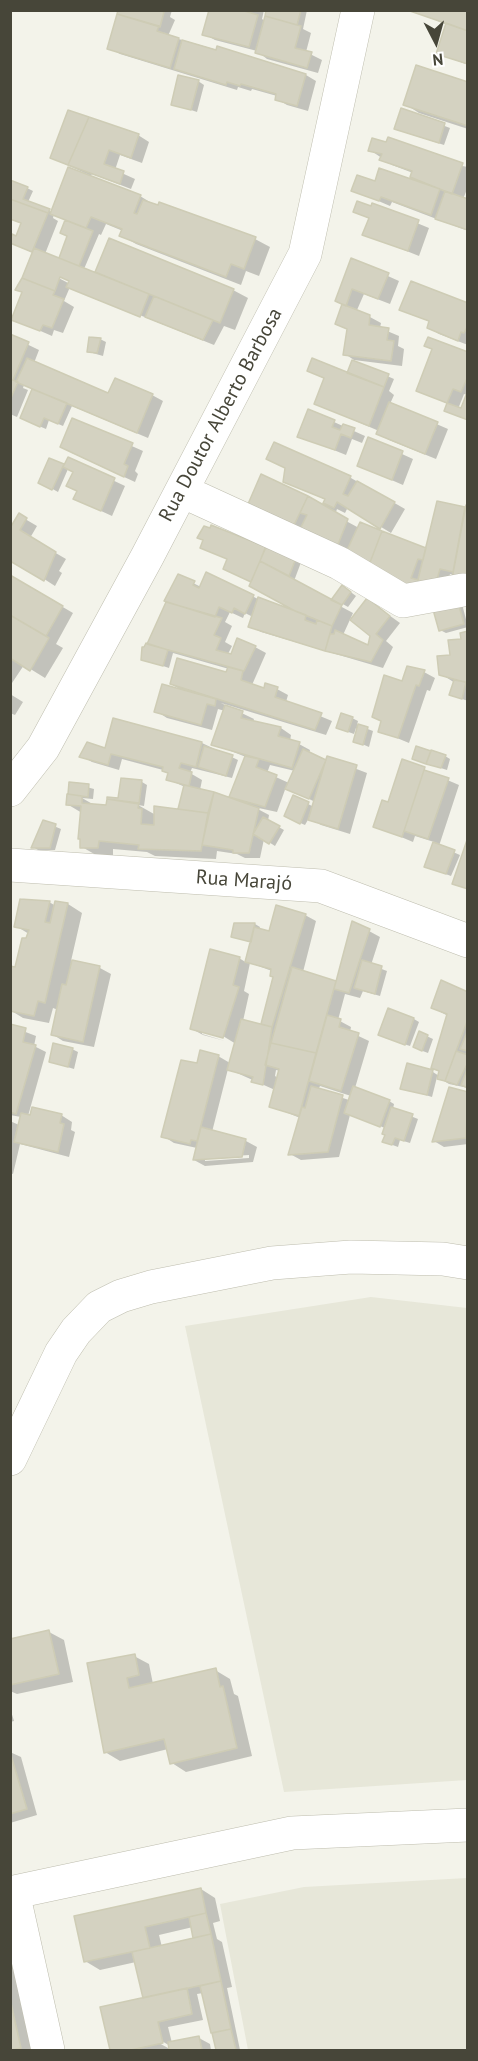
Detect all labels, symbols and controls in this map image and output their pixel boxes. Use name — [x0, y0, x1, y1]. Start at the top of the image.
north arrow — [406, 12, 466, 72]
text: N — [432, 49, 444, 70]
street label: Rua Doutor Alberto Barbosa — [154, 304, 288, 526]
street label: Rua Marajó — [195, 866, 293, 896]

